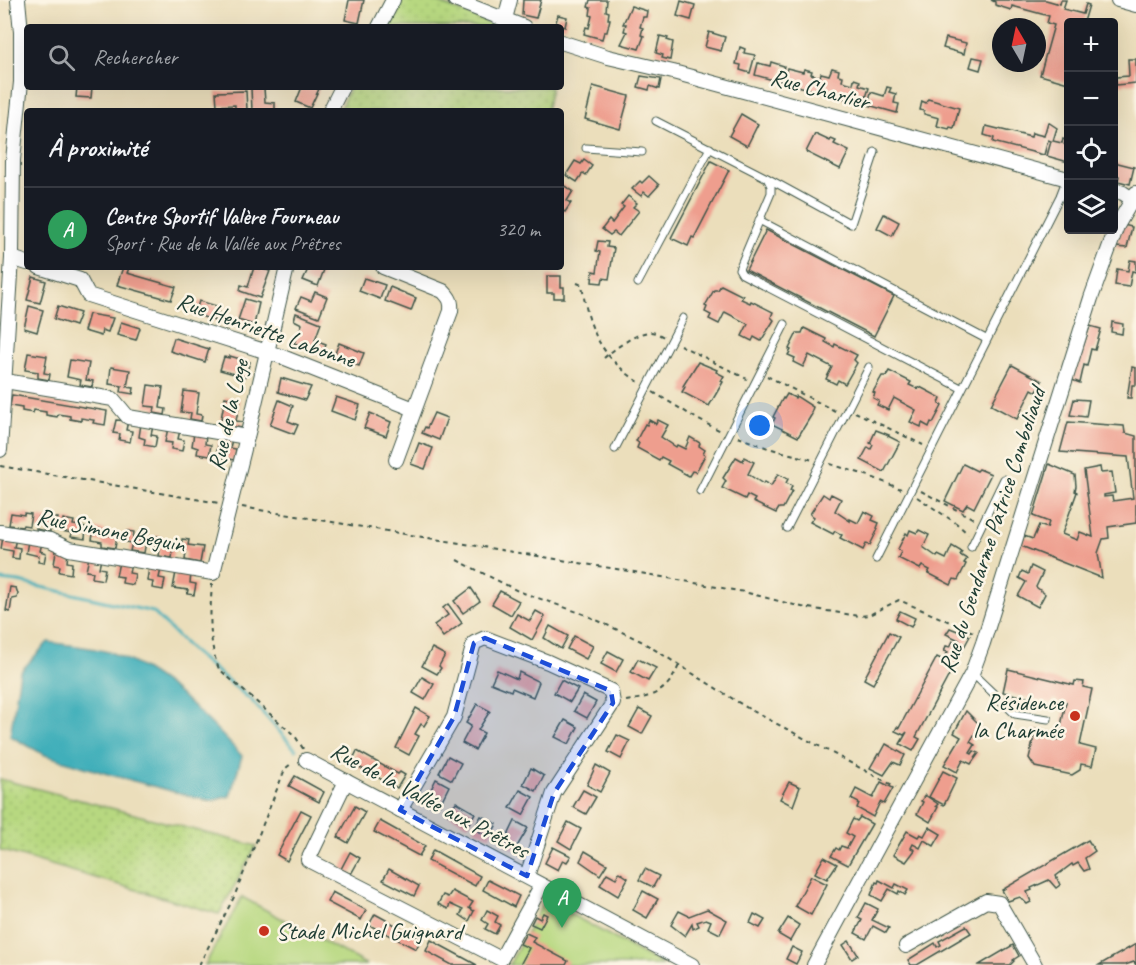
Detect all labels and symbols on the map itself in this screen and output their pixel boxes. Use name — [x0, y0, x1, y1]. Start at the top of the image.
north arrow — [992, 18, 1046, 72]
street label: Rue Charlier — [767, 61, 875, 117]
street label: Rue Henriette Labonne — [173, 285, 361, 375]
street label: Rue de la Loge — [201, 354, 256, 473]
street label: Rue du Gendarme Patrice Comboliaud — [932, 380, 1053, 676]
your location — [745, 411, 774, 440]
street label: Rue Simone Beguin — [34, 501, 189, 559]
place label: Résidence la Charmée — [973, 687, 1065, 745]
marker: Résidence la Charmée — [1068, 709, 1082, 723]
street label: Rue de la Vallée aux Prêtres — [326, 735, 536, 866]
pin: A — [542, 878, 582, 928]
place label: Stade Michel Guignard — [276, 916, 466, 946]
marker: Stade Michel Guignard — [257, 924, 271, 938]

